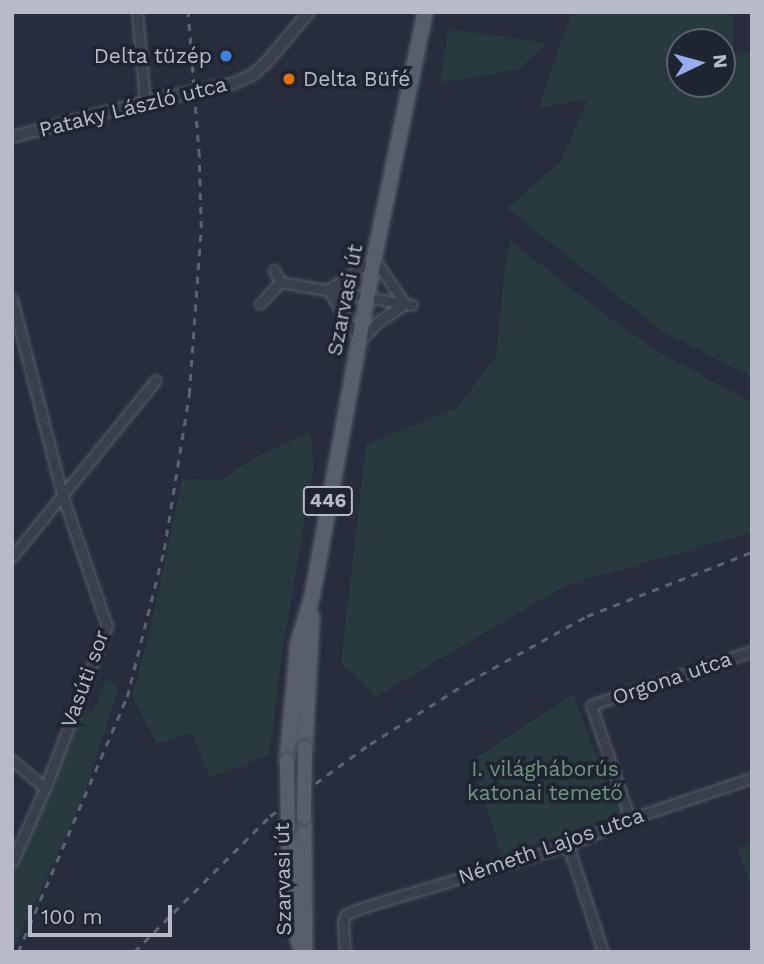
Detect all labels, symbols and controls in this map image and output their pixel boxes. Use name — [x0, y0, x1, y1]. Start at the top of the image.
north arrow — [666, 28, 736, 98]
place label: Delta tüzép — [93, 43, 212, 69]
marker: Delta tüzép — [218, 48, 234, 64]
text: N — [708, 53, 732, 69]
place label: Delta Büfé — [303, 66, 411, 92]
street label: Pataky László utca — [36, 71, 230, 143]
marker: Delta Büfé — [281, 71, 297, 87]
street label: Szarvasi út — [322, 242, 368, 358]
road number: 446 — [302, 486, 354, 516]
street label: Vasúti sor — [56, 627, 114, 731]
street label: Orgona utca — [609, 646, 735, 710]
park label: I. világháborús katonai temető — [467, 756, 623, 806]
street label: Németh Lajos utca — [455, 802, 647, 890]
street label: Szarvasi út — [269, 822, 297, 936]
scale bar — [32, 890, 175, 934]
text: 100 m — [41, 904, 103, 929]

